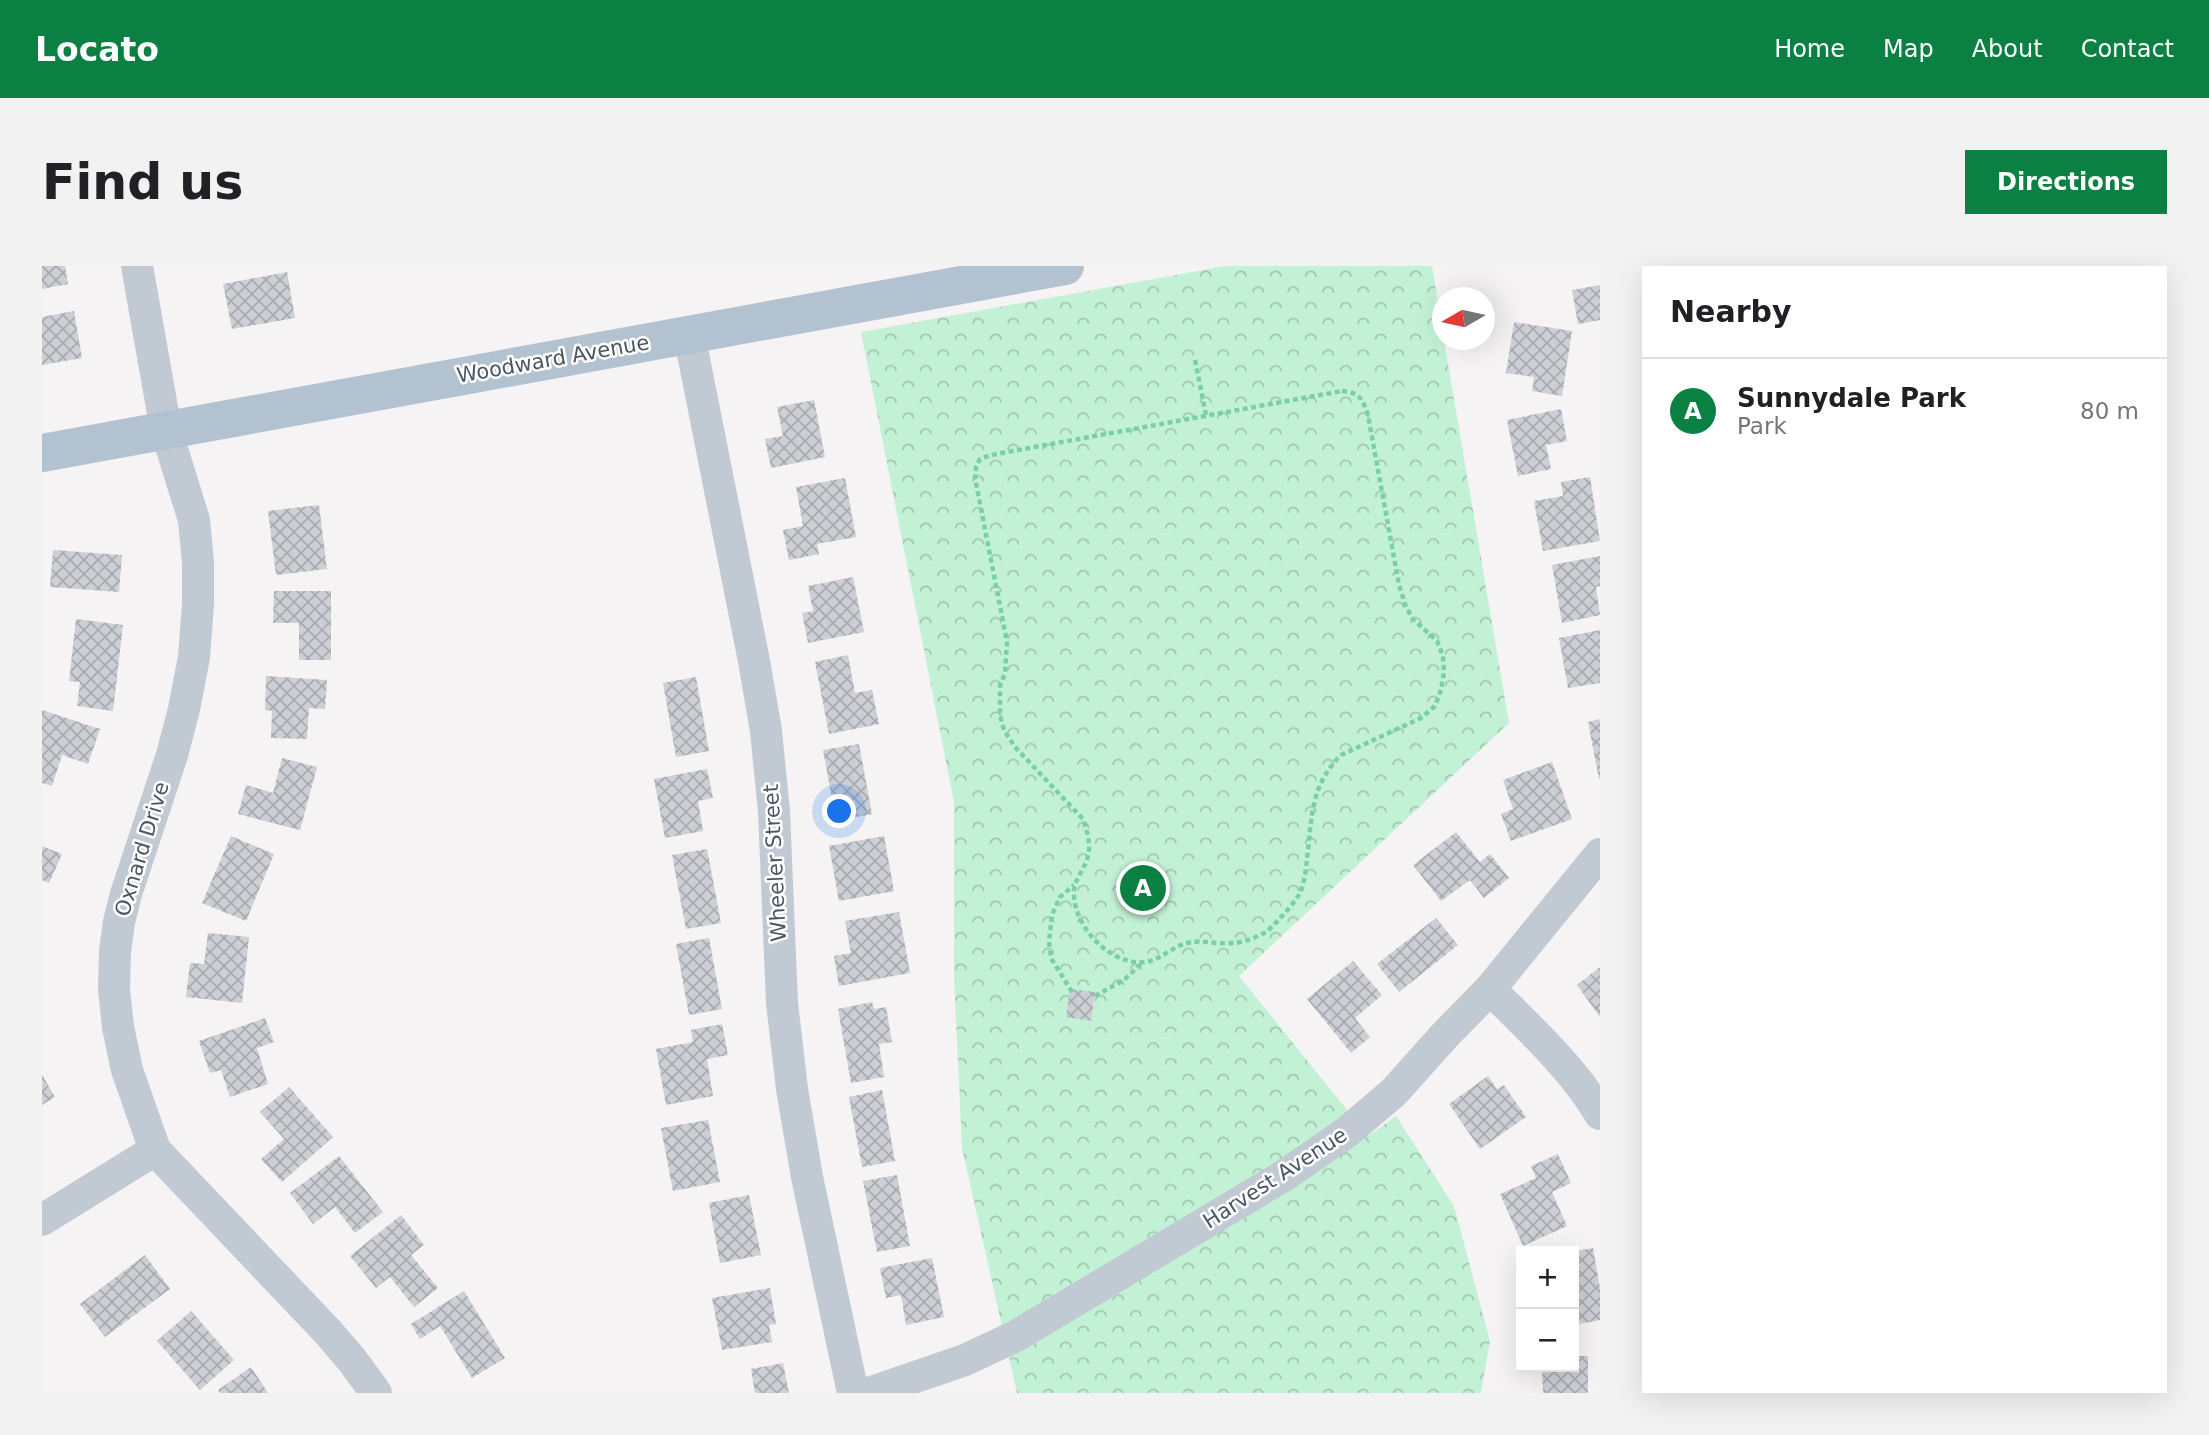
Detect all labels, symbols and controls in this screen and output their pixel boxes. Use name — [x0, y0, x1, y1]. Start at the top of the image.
text: Locato — [35, 30, 159, 69]
text: Home — [1774, 35, 1845, 63]
text: Map — [1883, 35, 1934, 63]
text: About — [1972, 35, 2043, 63]
text: Contact — [2081, 35, 2174, 63]
button: Directions — [1965, 150, 2167, 214]
text: Find us — [42, 154, 243, 211]
north arrow — [1432, 287, 1495, 350]
text: Nearby — [1670, 294, 1792, 329]
street label: Woodward Avenue — [455, 330, 651, 388]
text: Sunnydale Park — [1737, 383, 1966, 413]
text: A — [1684, 398, 1702, 424]
text: 80 m — [2080, 398, 2139, 424]
text: Park — [1737, 413, 1787, 439]
street label: Oxnard Drive — [110, 779, 174, 919]
street label: Wheeler Street — [759, 784, 791, 942]
your location — [822, 794, 856, 828]
pin: A — [1120, 862, 1166, 914]
street label: Harvest Avenue — [1199, 1123, 1351, 1233]
map controls — [1516, 1246, 1579, 1372]
button: + — [1516, 1246, 1579, 1309]
button: − — [1516, 1309, 1579, 1372]

